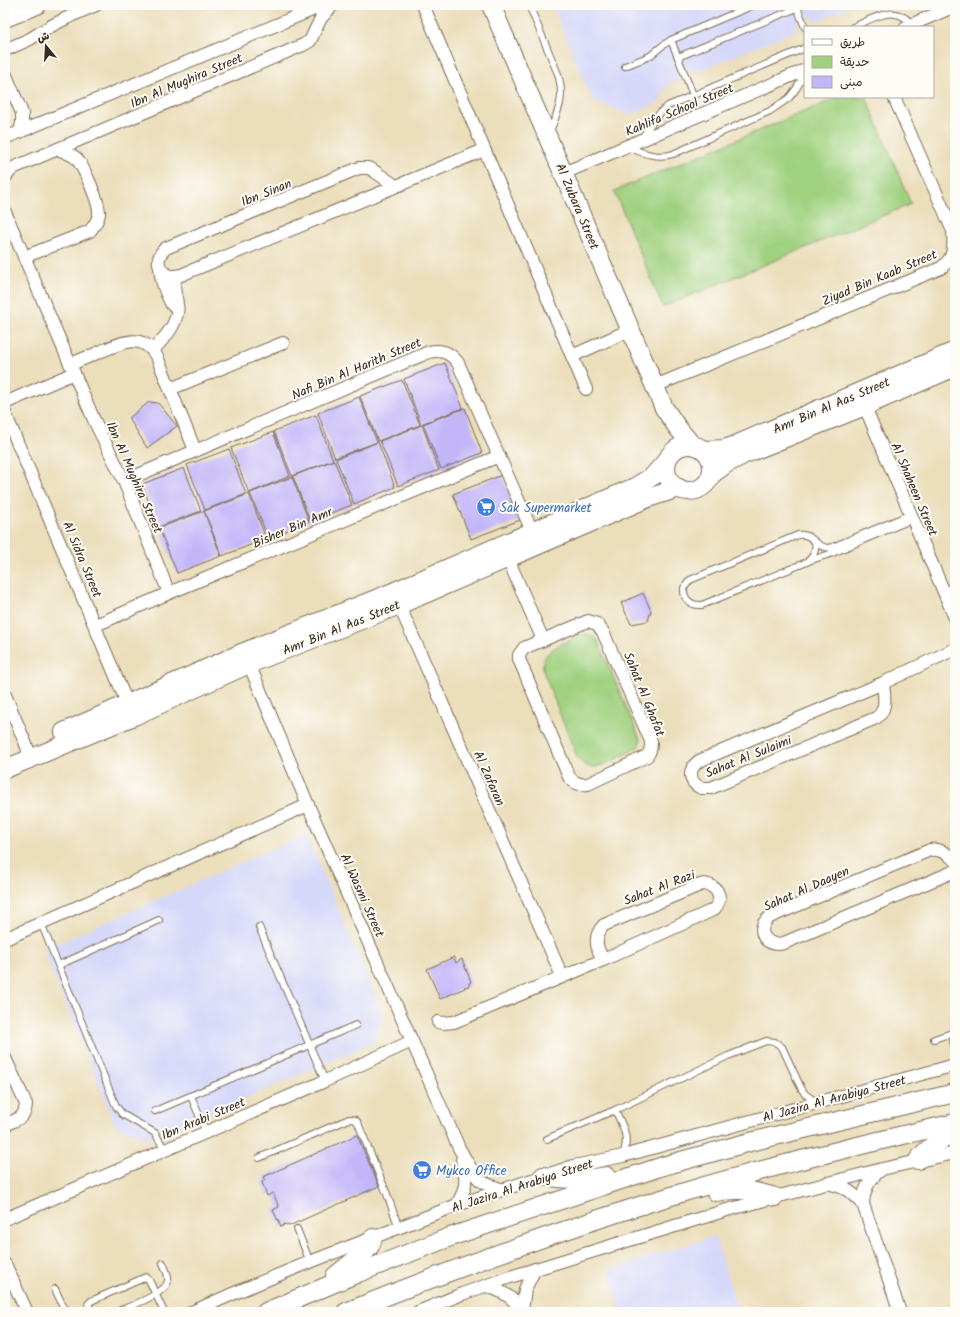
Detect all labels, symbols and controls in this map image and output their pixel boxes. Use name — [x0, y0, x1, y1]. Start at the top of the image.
north arrow — [26, 26, 66, 66]
legend — [804, 26, 934, 98]
text: ش — [35, 27, 52, 48]
text: طريق — [840, 33, 865, 52]
street label: Ibn Al Mughira Street — [127, 48, 247, 115]
text: حديقة — [840, 53, 869, 72]
text: مبنى — [840, 73, 863, 92]
street label: Kahlifa School Street — [622, 78, 738, 143]
street label: Al Zubara Street — [549, 160, 605, 254]
street label: Ibn Sinan — [238, 174, 295, 213]
street label: Ziyad Bin Kaab Street — [819, 244, 941, 312]
street label: Nafi Bin Al Harith Street — [288, 332, 426, 406]
street label: Amr Bin Al Aas Street — [770, 372, 894, 441]
street label: Ibn Al Mughira Street — [100, 418, 168, 538]
street label: Al Shaheen Street — [884, 439, 943, 541]
supermarket icon: Sak Supermarket — [475, 496, 497, 518]
place label: Sak Supermarket — [500, 498, 593, 519]
street label: Bisher Bin Amr — [249, 502, 337, 555]
street label: Al Sidra Street — [56, 518, 108, 602]
street label: Amr Bin Al Aas Street — [280, 595, 404, 662]
street label: Sahat Al Ghafat — [617, 649, 670, 741]
street label: Sahat Al Sulaimi — [702, 730, 796, 784]
street label: Al Zafaran — [467, 747, 510, 810]
street label: Al Wasmi Street — [334, 850, 390, 942]
street label: Sahat Al Daayen — [760, 861, 853, 918]
street label: Sahat Al Razi — [621, 865, 699, 912]
street label: Al Jazira Al Arabiya Street — [760, 1070, 909, 1129]
street label: Ibn Arabi Street — [158, 1092, 250, 1147]
street label: Al Jazira Al Arabiya Street — [449, 1153, 597, 1219]
supermarket icon: Mykco Office — [411, 1159, 433, 1181]
place label: Mykco Office — [436, 1161, 507, 1182]

